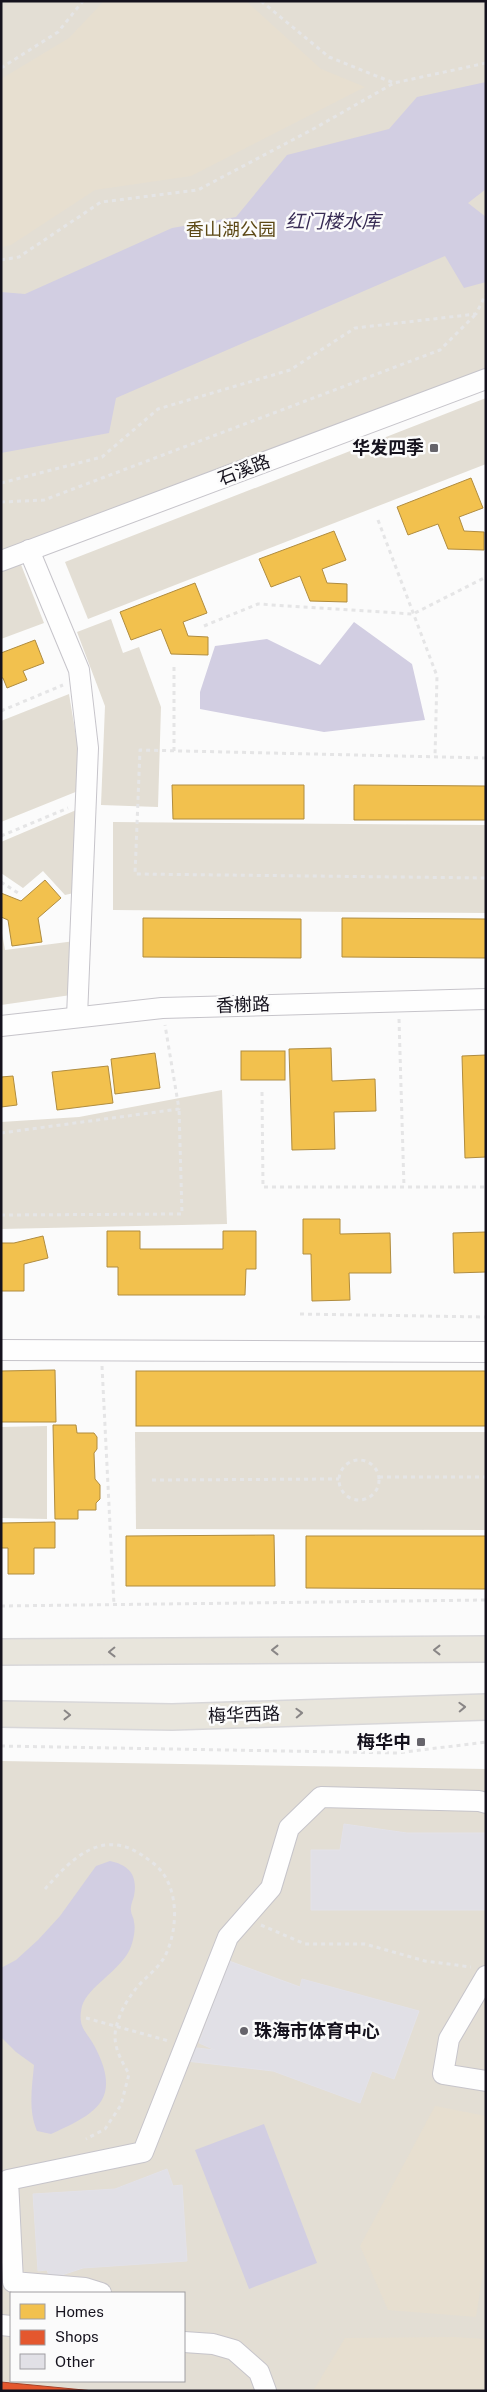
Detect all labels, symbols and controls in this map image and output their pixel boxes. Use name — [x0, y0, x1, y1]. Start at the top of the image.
water label: 红门楼水库 — [285, 210, 383, 232]
park label: 香山湖公园 — [186, 219, 276, 240]
place label: 华发四季 — [352, 437, 424, 458]
marker: 华发四季 — [428, 442, 440, 454]
street label: 石溪路 — [215, 450, 273, 489]
street label: 香榭路 — [216, 993, 270, 1016]
one-way arrow — [270, 1645, 278, 1655]
one-way arrow — [433, 1645, 440, 1655]
one-way arrow — [108, 1646, 116, 1657]
one-way arrow — [458, 1702, 466, 1713]
street label: 梅华西路 — [208, 1703, 280, 1726]
one-way arrow — [296, 1708, 303, 1718]
one-way arrow — [64, 1710, 71, 1720]
place label: 梅华中 — [357, 1731, 411, 1752]
marker: 梅华中 — [415, 1736, 427, 1748]
place label: 珠海市体育中心 — [254, 2020, 380, 2041]
marker: 珠海市体育中心 — [238, 2025, 250, 2037]
legend — [10, 2292, 185, 2382]
text: Homes — [55, 2303, 104, 2320]
text: Shops — [55, 2328, 99, 2345]
text: Other — [55, 2353, 95, 2370]

